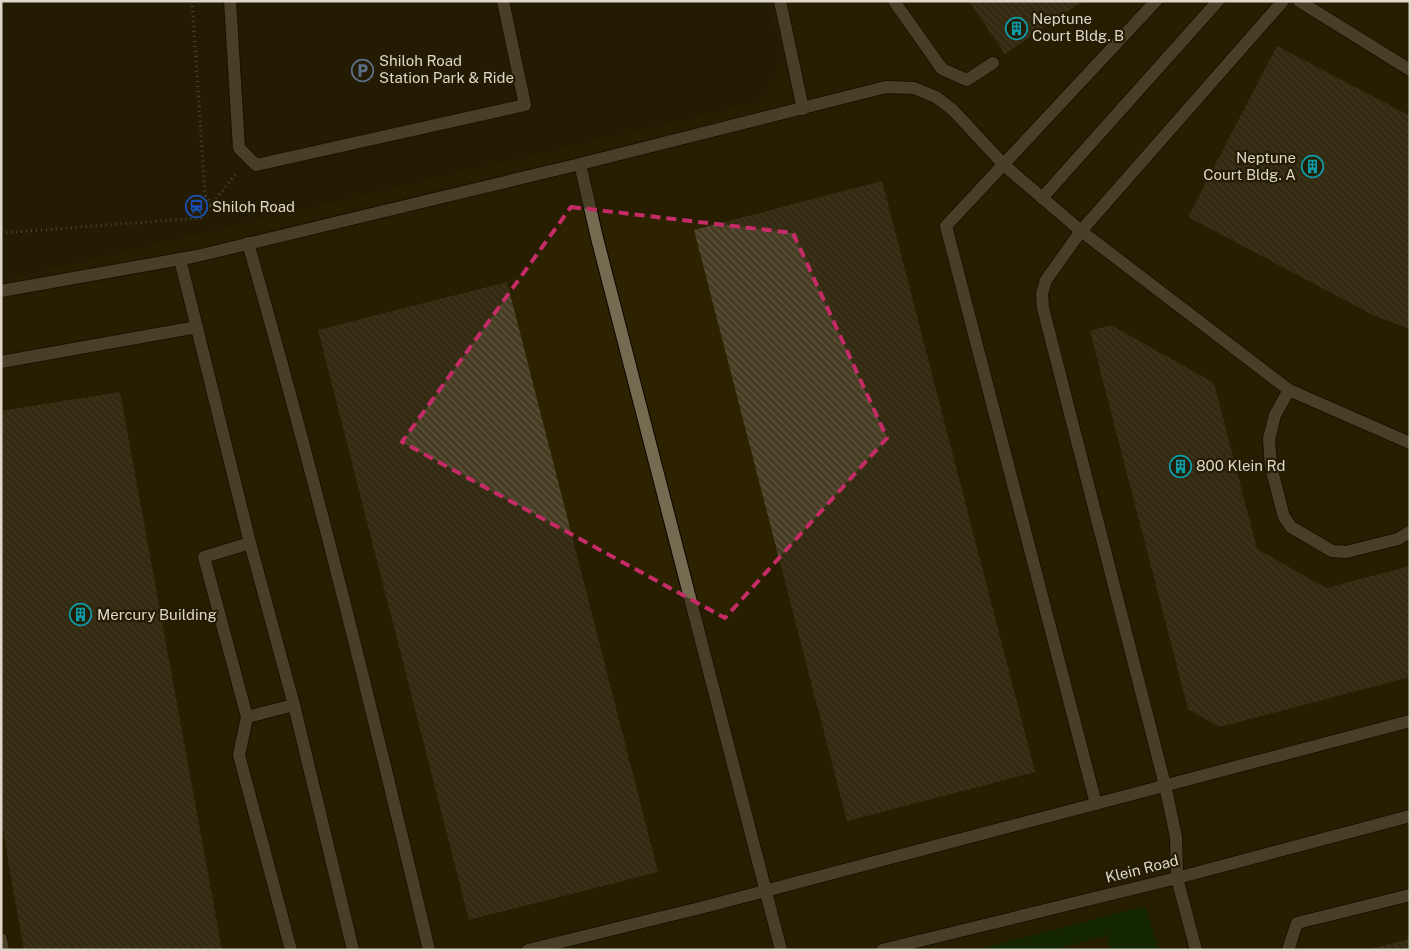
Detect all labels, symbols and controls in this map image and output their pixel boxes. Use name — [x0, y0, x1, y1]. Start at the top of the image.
place label: Neptune Court Bldg. B — [1032, 10, 1124, 44]
building icon: Neptune Court Bldg. B — [1004, 16, 1028, 40]
place label: Shiloh Road Station Park & Ride — [379, 52, 514, 86]
parking icon: Shiloh Road Station Park & Ride — [351, 58, 375, 82]
place label: Neptune Court Bldg. A — [1203, 149, 1296, 183]
building icon: Neptune Court Bldg. A — [1300, 155, 1324, 179]
station icon: Shiloh Road — [184, 195, 208, 219]
place label: Shiloh Road — [212, 198, 295, 215]
building icon: 800 Klein Rd — [1168, 454, 1192, 478]
place label: 800 Klein Rd — [1196, 457, 1285, 474]
building icon: Mercury Building — [69, 603, 93, 627]
place label: Mercury Building — [97, 606, 217, 623]
street label: Klein Road — [1104, 851, 1180, 886]

